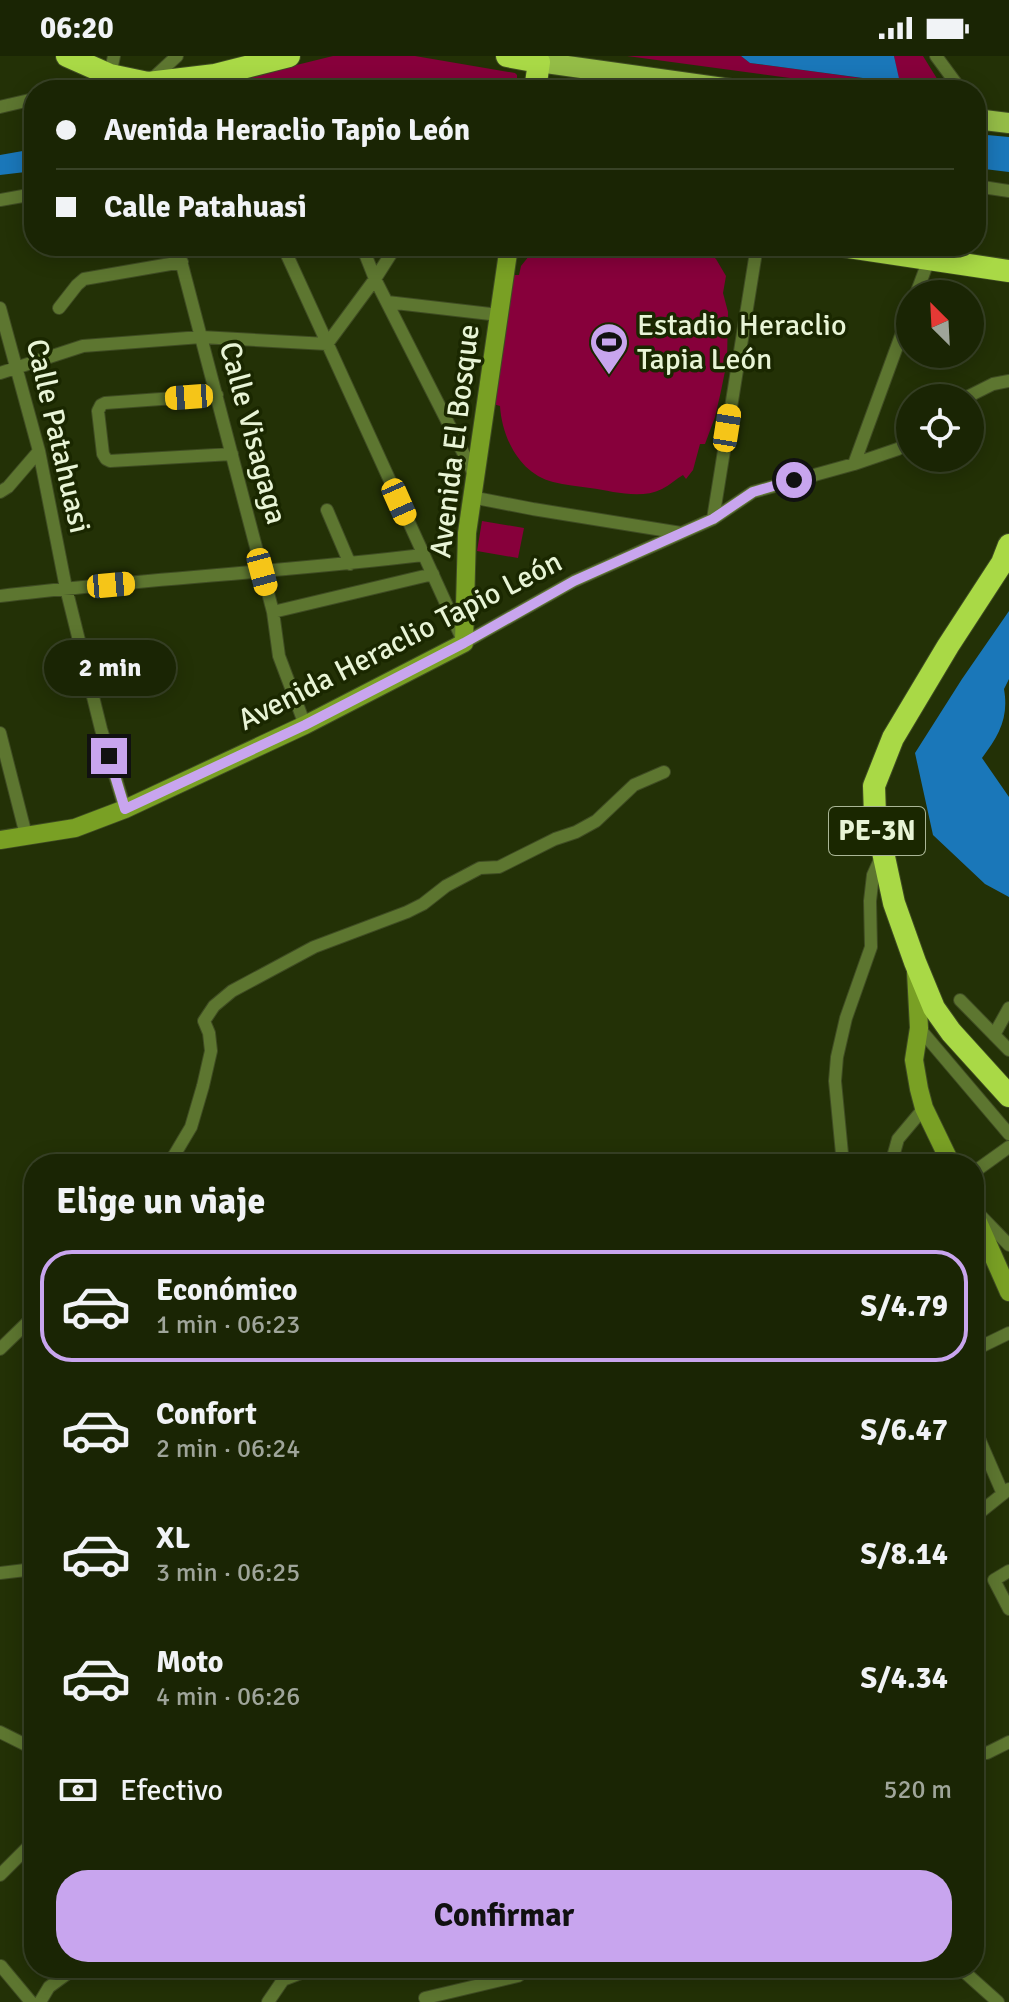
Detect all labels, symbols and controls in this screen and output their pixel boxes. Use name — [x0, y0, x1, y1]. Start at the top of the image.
text: 06:20 — [40, 10, 114, 47]
text: Avenida Heraclio Tapio León — [104, 112, 470, 149]
text: Calle Patahuasi — [104, 189, 307, 226]
north arrow — [896, 280, 984, 368]
map controls — [896, 280, 984, 472]
place label: Estadio Heraclio Tapia León — [637, 307, 847, 378]
sports icon: Estadio Heraclio Tapia León — [588, 321, 630, 376]
street label: Avenida El Bosque — [422, 322, 488, 560]
street label: Calle Patahuasi — [18, 335, 98, 537]
street label: Calle Visagaga — [211, 338, 295, 528]
car — [164, 383, 214, 411]
button: locate — [896, 384, 984, 472]
car — [711, 402, 743, 454]
route start — [776, 462, 812, 498]
car — [378, 475, 420, 529]
street label: Avenida Heraclio Tapio León — [232, 543, 568, 739]
car — [244, 546, 280, 598]
car — [86, 571, 136, 599]
callout: 2 min — [43, 640, 175, 696]
text: 2 min — [79, 652, 141, 684]
route end — [91, 738, 127, 774]
road number: PE-3N — [829, 807, 925, 855]
text: Elige un viaje — [56, 1179, 265, 1224]
icon: car — [60, 1270, 132, 1342]
text: Económico — [156, 1272, 298, 1309]
text: S/4.79 — [861, 1288, 948, 1325]
text: 1 min · 06:23 — [156, 1309, 300, 1341]
icon: car — [60, 1394, 132, 1466]
text: Confort — [156, 1396, 257, 1433]
text: S/6.47 — [861, 1412, 948, 1449]
text: 2 min · 06:24 — [156, 1433, 300, 1465]
icon: car — [60, 1518, 132, 1590]
text: XL — [156, 1520, 190, 1557]
text: S/8.14 — [861, 1536, 948, 1573]
text: 3 min · 06:25 — [156, 1557, 300, 1589]
icon: car — [60, 1642, 132, 1714]
text: Moto — [156, 1644, 223, 1681]
text: S/4.34 — [861, 1660, 948, 1697]
text: 4 min · 06:26 — [156, 1681, 300, 1713]
icon: cash — [56, 1768, 100, 1812]
text: Efectivo — [120, 1772, 223, 1809]
text: 520 m — [883, 1774, 952, 1806]
button: Confirmar — [56, 1870, 952, 1962]

